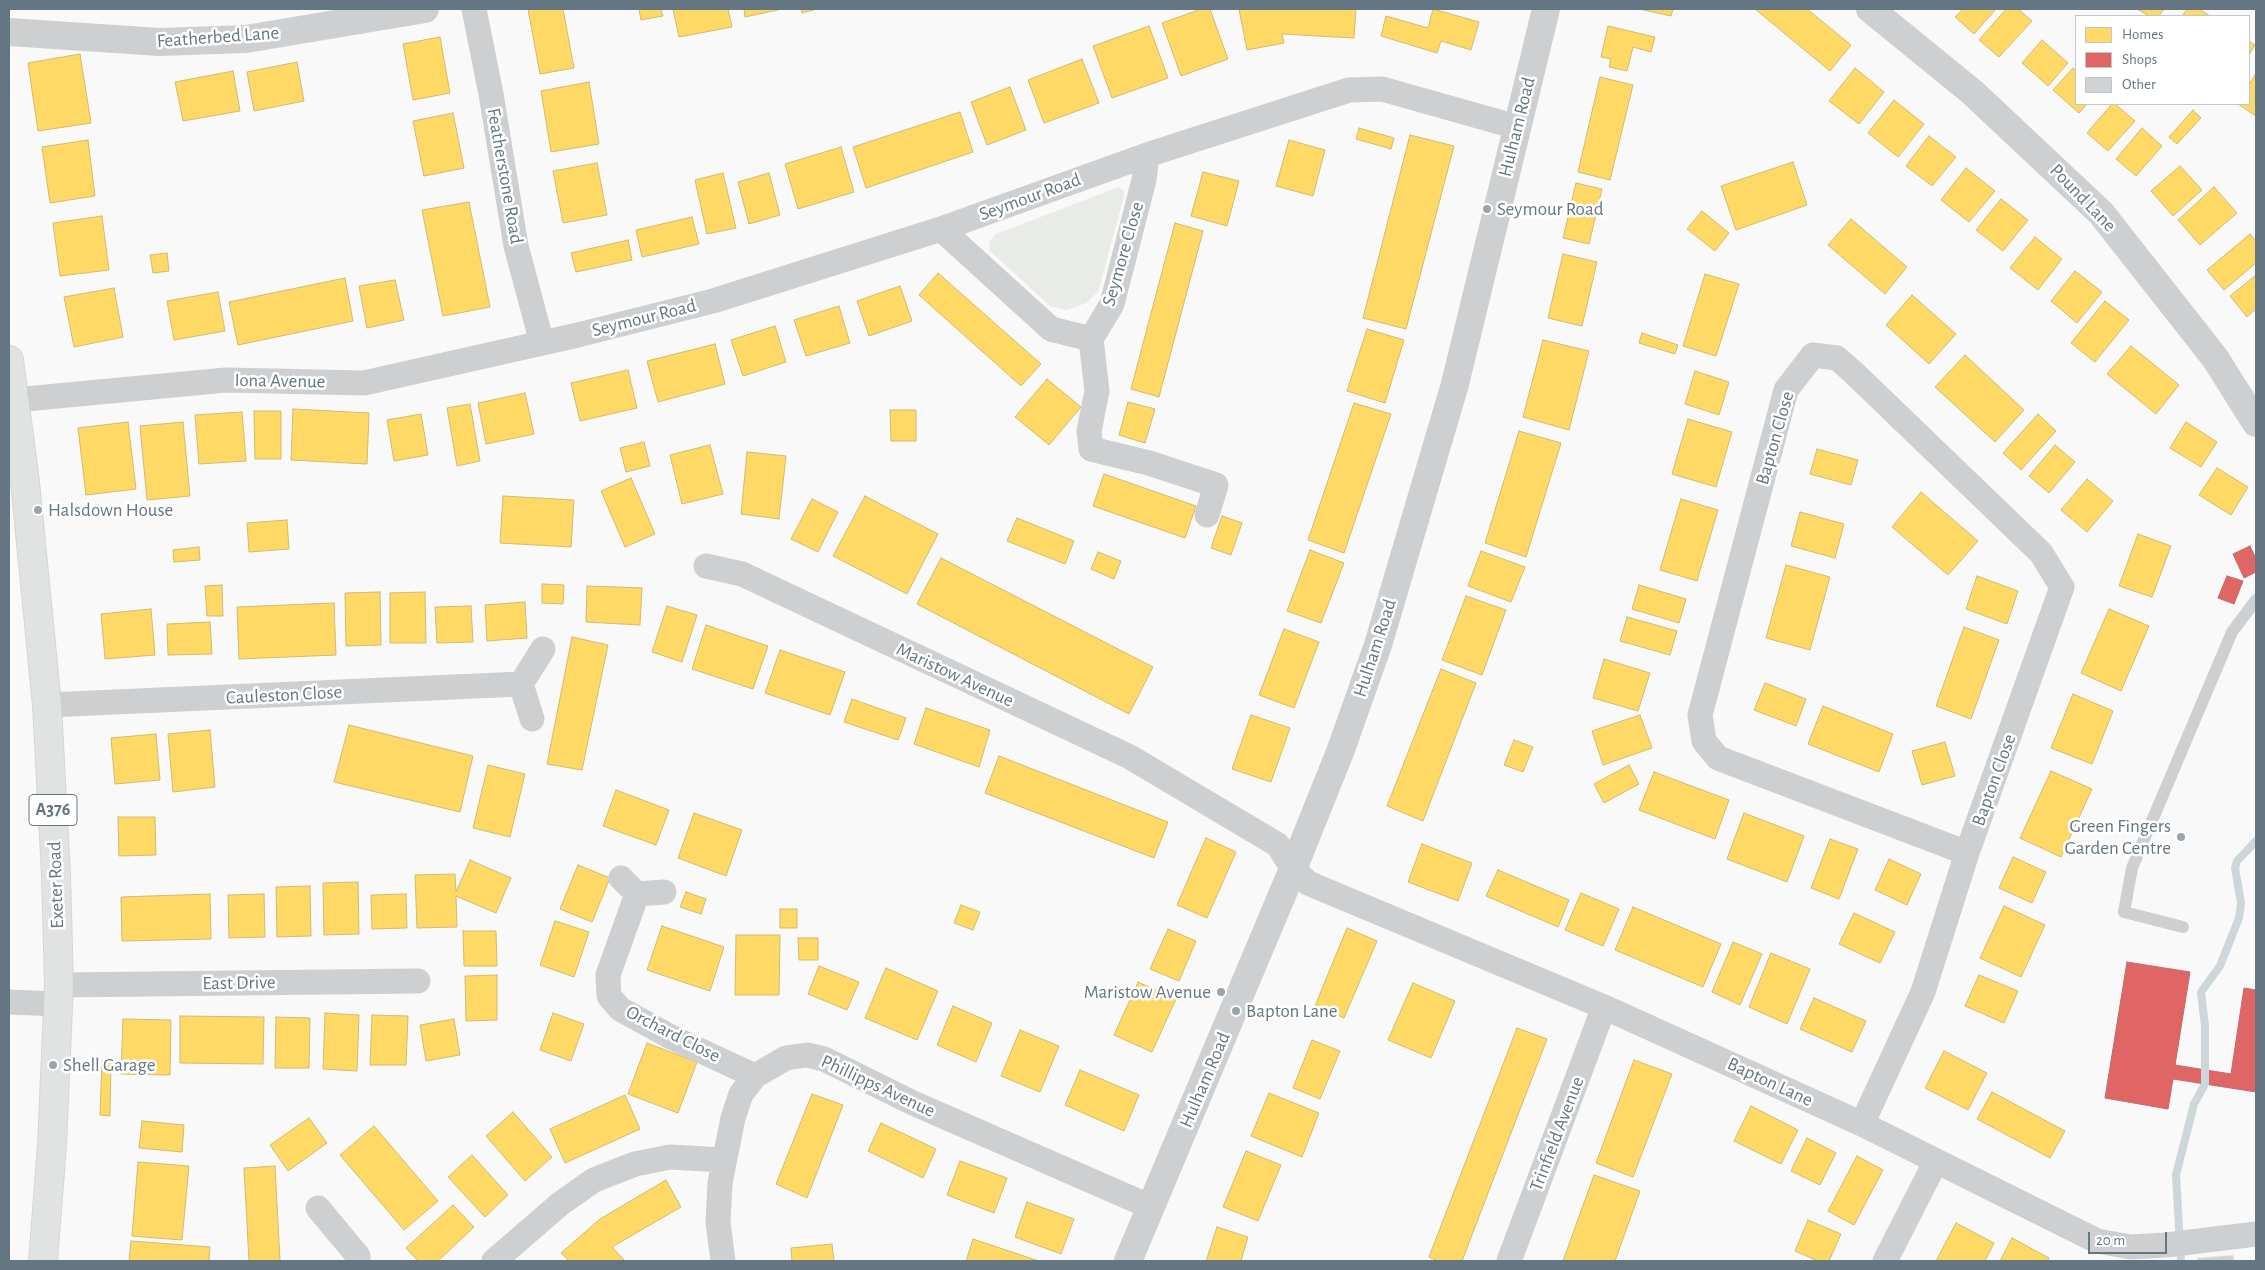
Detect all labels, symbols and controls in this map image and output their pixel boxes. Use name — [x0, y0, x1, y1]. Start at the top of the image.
legend — [2075, 15, 2250, 105]
street label: Featherbed Lane — [156, 21, 280, 53]
text: Homes — [2122, 27, 2164, 42]
text: Shops — [2122, 52, 2157, 67]
street label: Hulham Road — [1494, 75, 1540, 179]
text: Other — [2122, 77, 2156, 92]
street label: Featherstone Road — [482, 106, 528, 246]
street label: Pound Lane — [2045, 159, 2121, 237]
street label: Seymour Road — [976, 168, 1084, 226]
place label: Seymour Road — [1497, 198, 1604, 220]
street label: Seymore Close — [1097, 199, 1149, 309]
marker: Seymour Road — [1481, 203, 1493, 215]
street label: Seymour Road — [590, 294, 698, 342]
street label: Iona Avenue — [234, 369, 326, 393]
street label: Bapton Close — [1751, 389, 1799, 487]
place label: Halsdown House — [48, 499, 173, 521]
marker: Halsdown House — [32, 504, 44, 516]
street label: Hulham Road — [1348, 596, 1402, 700]
street label: Maristow Avenue — [892, 638, 1018, 712]
street label: Cauleston Close — [225, 681, 343, 709]
street label: Bapton Close — [1967, 731, 2021, 829]
road number: A376 — [29, 794, 77, 826]
place label: Green Fingers Garden Centre — [2065, 815, 2171, 859]
marker: Green Fingers Garden Centre — [2175, 831, 2187, 843]
street label: Exeter Road — [43, 841, 69, 929]
street label: East Drive — [202, 971, 276, 995]
place label: Maristow Avenue — [1084, 981, 1211, 1003]
marker: Maristow Avenue — [1215, 986, 1227, 998]
place label: Bapton Lane — [1246, 1000, 1338, 1022]
street label: Orchard Close — [622, 1001, 724, 1067]
marker: Bapton Lane — [1230, 1005, 1242, 1017]
street label: Hulham Road — [1175, 1029, 1235, 1131]
street label: Phillipps Avenue — [817, 1050, 939, 1122]
street label: Bapton Lane — [1724, 1052, 1816, 1112]
place label: Shell Garage — [63, 1054, 155, 1076]
marker: Shell Garage — [47, 1059, 59, 1071]
street label: Trinfield Avenue — [1525, 1074, 1589, 1194]
scale bar — [2090, 1222, 2169, 1254]
text: 20 m — [2096, 1233, 2125, 1248]

